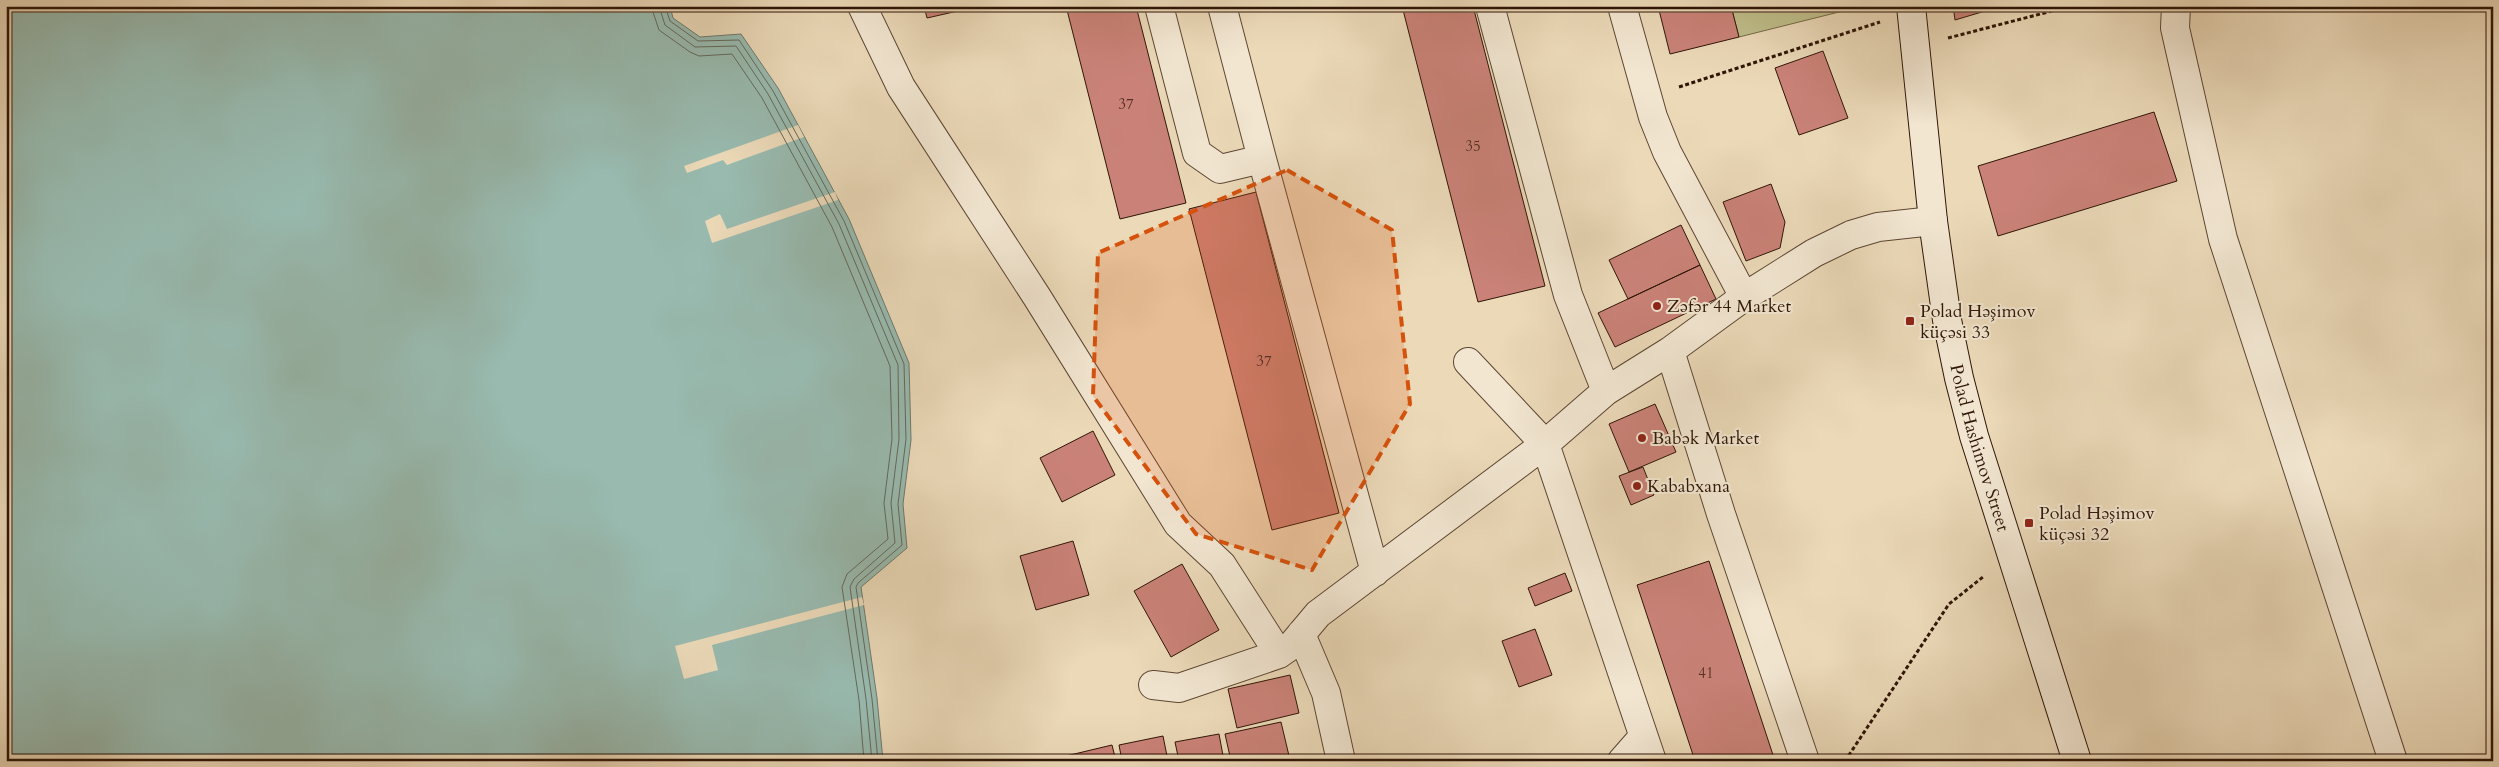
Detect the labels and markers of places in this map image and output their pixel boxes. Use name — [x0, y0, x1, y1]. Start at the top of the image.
place label: Zəfər 44 Market — [1667, 294, 1791, 319]
place label: Polad Həşimov küçəsi 33 — [1920, 299, 2036, 345]
marker: Zəfər 44 Market — [1651, 300, 1663, 312]
marker: Polad Həşimov küçəsi 33 — [1904, 315, 1916, 327]
place label: Babək Market — [1652, 426, 1759, 451]
marker: Babək Market — [1636, 432, 1648, 444]
place label: Kababxana — [1647, 474, 1730, 499]
marker: Kababxana — [1631, 480, 1643, 492]
place label: Polad Həşimov küçəsi 32 — [2039, 501, 2155, 547]
marker: Polad Həşimov küçəsi 32 — [2023, 517, 2035, 529]

